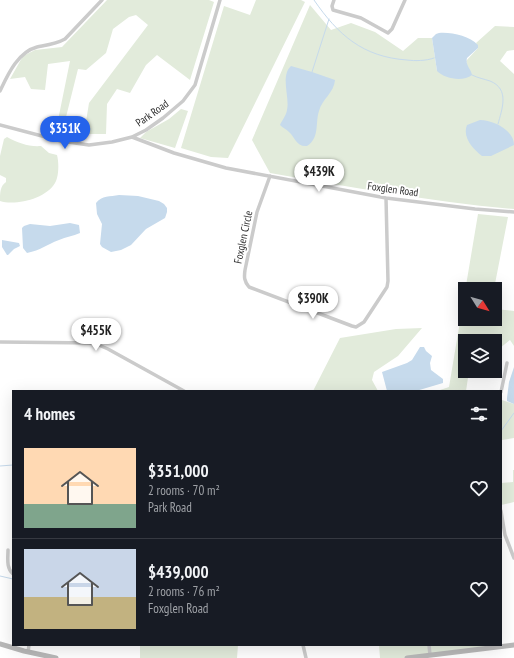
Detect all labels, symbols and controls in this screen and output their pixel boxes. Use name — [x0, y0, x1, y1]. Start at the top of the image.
street label: Park Road — [133, 96, 171, 129]
pin: $351K — [37, 116, 93, 150]
text: $351K — [49, 120, 81, 137]
pin: $439K — [291, 159, 347, 193]
text: $439K — [303, 163, 335, 180]
street label: Foxglen Road — [367, 179, 420, 200]
street label: Foxglen Circle — [231, 209, 256, 265]
north arrow — [458, 282, 502, 326]
map controls — [458, 282, 502, 378]
pin: $390K — [285, 286, 341, 320]
text: $390K — [297, 290, 329, 307]
pin: $455K — [68, 318, 124, 352]
text: $455K — [80, 322, 112, 339]
button: layers — [458, 334, 502, 378]
text: 4 homes — [24, 403, 75, 425]
icon: filters — [468, 403, 490, 425]
text: $351,000 — [148, 460, 209, 482]
icon: home — [56, 464, 104, 512]
icon: heart — [468, 477, 490, 499]
text: 2 rooms · 70 m² — [148, 482, 220, 499]
text: Park Road — [148, 499, 192, 516]
text: $439,000 — [148, 561, 209, 583]
icon: home — [56, 565, 104, 613]
icon: heart — [468, 578, 490, 600]
text: 2 rooms · 76 m² — [148, 583, 220, 600]
text: Foxglen Road — [148, 600, 209, 617]

